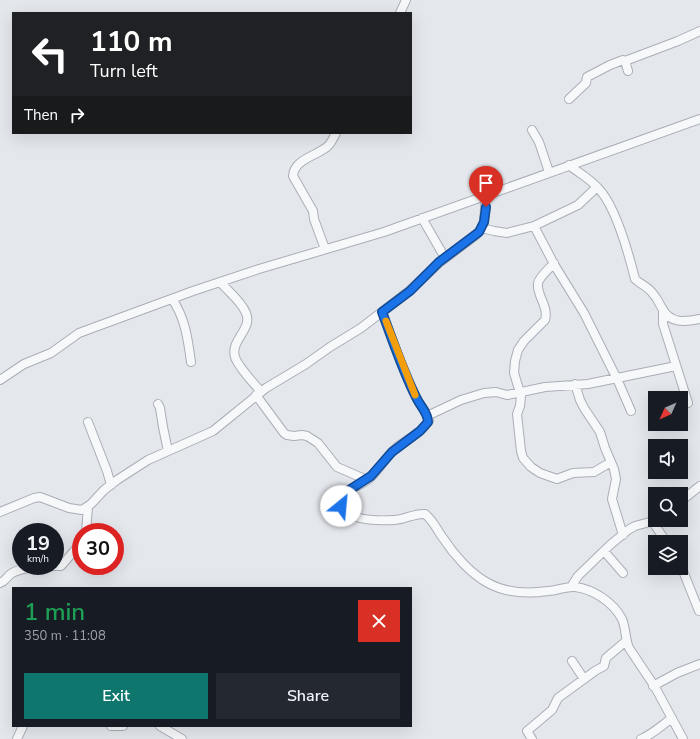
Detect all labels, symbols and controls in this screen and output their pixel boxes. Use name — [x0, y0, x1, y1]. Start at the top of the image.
text: 110 m — [90, 23, 173, 61]
icon: left — [24, 28, 76, 80]
text: Turn left — [90, 59, 158, 83]
icon: right — [66, 104, 88, 126]
text: Then — [24, 105, 58, 125]
pin — [469, 166, 503, 207]
icon: arrive — [475, 172, 497, 194]
north arrow — [648, 391, 688, 431]
map controls — [648, 391, 688, 575]
button: sound — [648, 439, 688, 479]
position arrow — [320, 485, 362, 527]
button: search — [648, 487, 688, 527]
speed limit sign: 30 — [72, 523, 124, 575]
text: 19 — [26, 530, 50, 557]
button: layers — [648, 535, 688, 575]
text: km/h — [27, 552, 49, 566]
text: 1 min — [24, 596, 85, 628]
button: close — [358, 600, 400, 642]
text: 350 m · 11:08 — [24, 627, 106, 645]
button: Exit — [24, 673, 208, 719]
button: Share — [216, 673, 400, 719]

